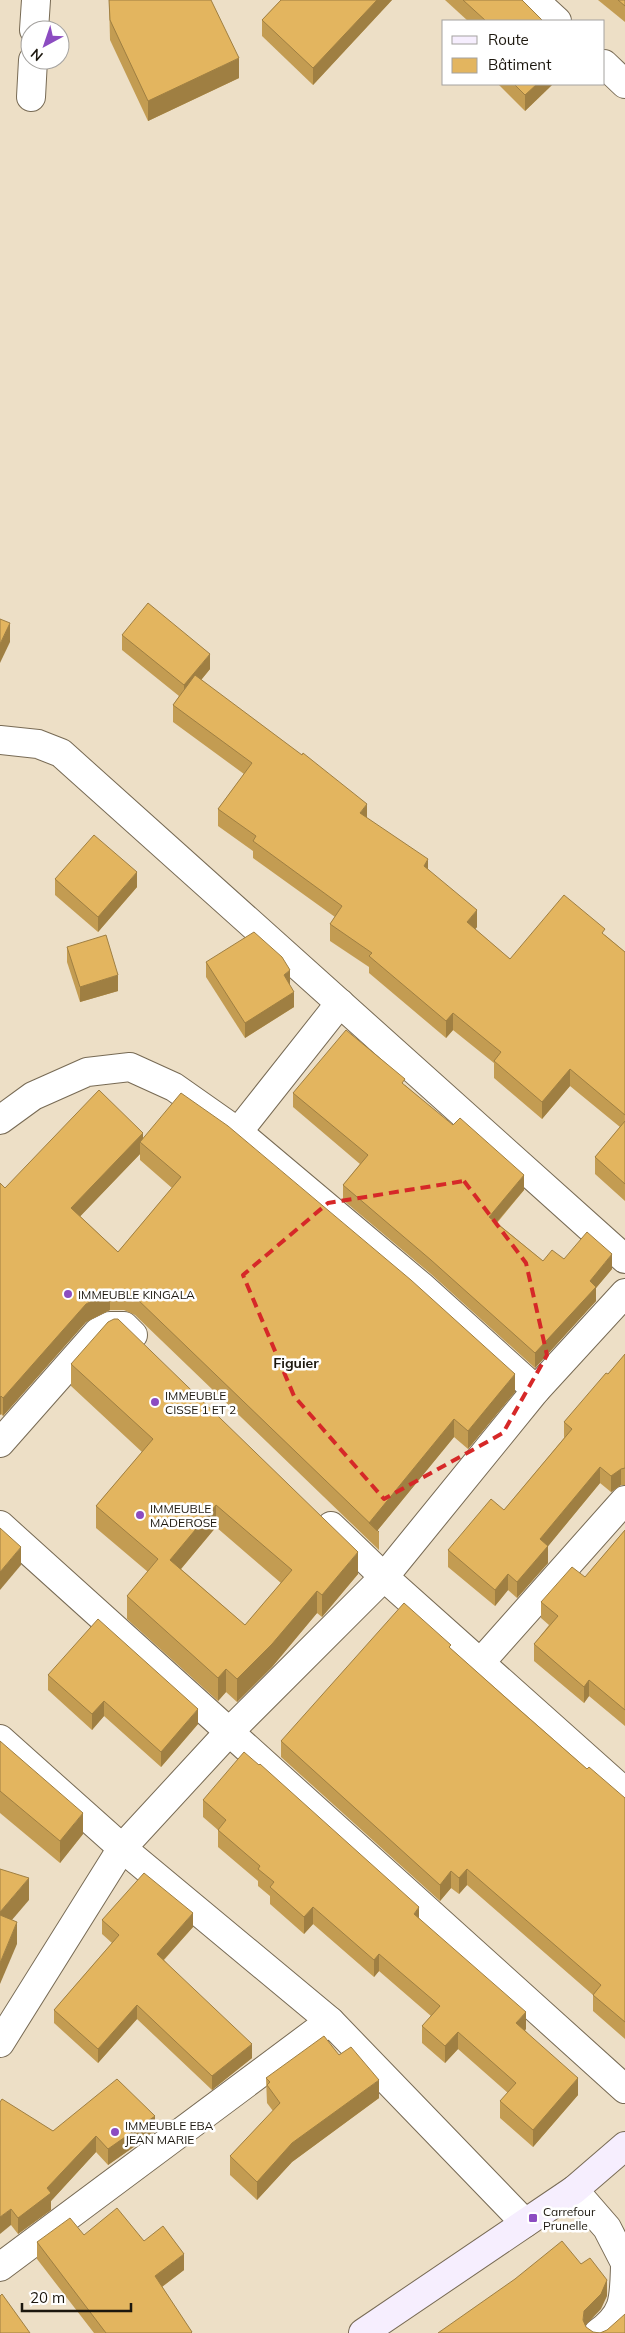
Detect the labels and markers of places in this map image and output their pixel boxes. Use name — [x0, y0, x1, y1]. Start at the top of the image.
place label: IMMEUBLE KINGALA — [78, 1287, 195, 1302]
marker: IMMEUBLE KINGALA — [62, 1288, 74, 1300]
place label: IMMEUBLE CISSE 1 ET 2 — [165, 1388, 236, 1417]
marker: IMMEUBLE CISSE 1 ET 2 — [149, 1396, 161, 1408]
place label: IMMEUBLE MADEROSE — [150, 1501, 217, 1530]
marker: IMMEUBLE MADEROSE — [134, 1509, 146, 1521]
place label: IMMEUBLE EBA JEAN MARIE — [125, 2118, 214, 2147]
marker: IMMEUBLE EBA JEAN MARIE — [109, 2126, 121, 2138]
place label: Carrefour Prunelle — [543, 2204, 596, 2233]
marker: Carrefour Prunelle — [527, 2212, 539, 2224]

